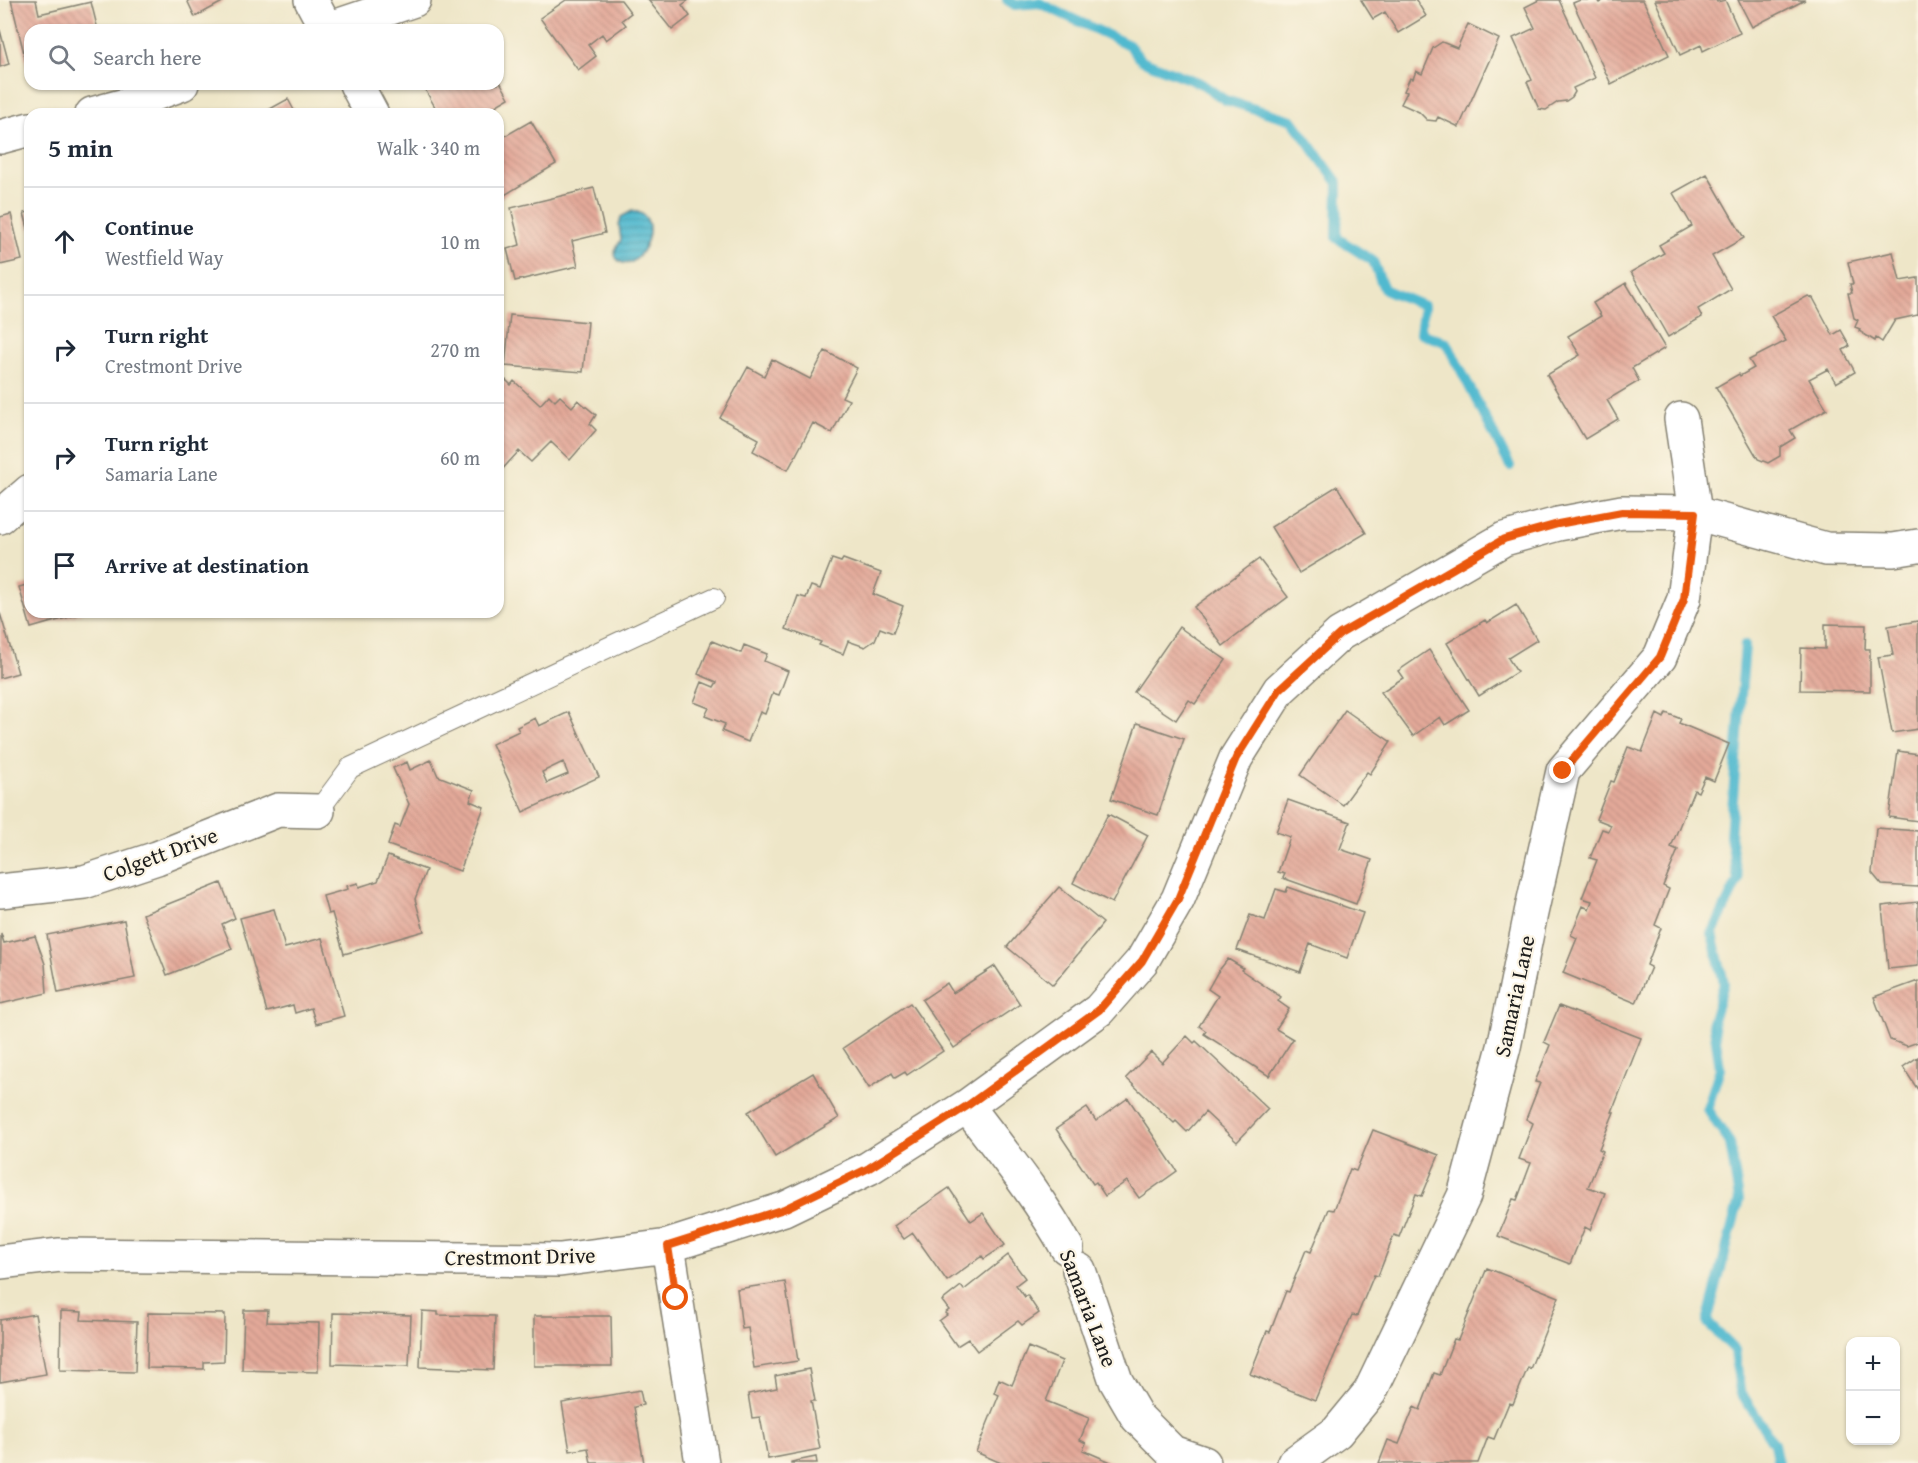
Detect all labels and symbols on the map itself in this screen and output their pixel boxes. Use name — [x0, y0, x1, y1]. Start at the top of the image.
route end — [1549, 757, 1575, 783]
street label: Colgett Drive — [98, 818, 222, 890]
street label: Samaria Lane — [1485, 932, 1543, 1060]
street label: Crestmont Drive — [444, 1239, 596, 1273]
street label: Samaria Lane — [1052, 1244, 1126, 1372]
route start — [662, 1284, 688, 1310]

